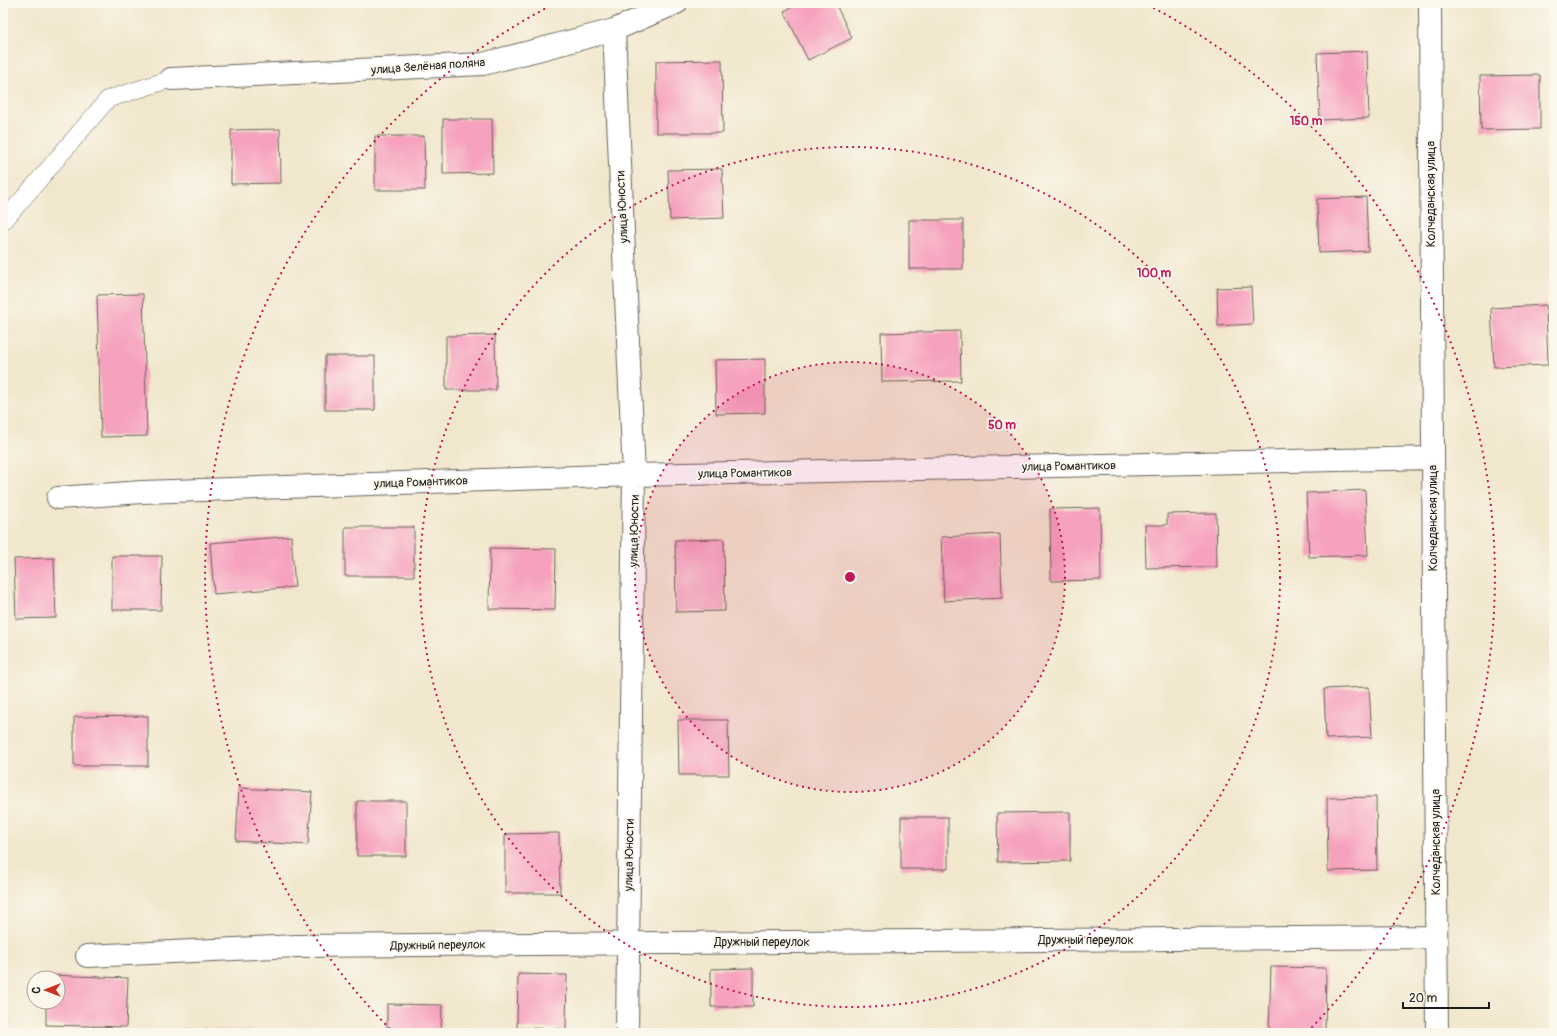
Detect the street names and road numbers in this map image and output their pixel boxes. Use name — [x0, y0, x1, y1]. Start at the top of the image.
street label: улица Зелёная поляна — [370, 55, 486, 78]
street label: Колчеданская улица — [1424, 140, 1439, 247]
street label: улица Юности — [613, 170, 632, 245]
street label: улица Романтиков — [1021, 458, 1116, 475]
street label: Колчеданская улица — [1426, 464, 1441, 571]
street label: улица Романтиков — [697, 465, 792, 482]
street label: улица Романтиков — [373, 473, 468, 492]
street label: улица Юности — [626, 494, 643, 568]
street label: Колчеданская улица — [1429, 788, 1444, 895]
street label: улица Юности — [621, 818, 638, 892]
street label: Дружный переулок — [1037, 933, 1134, 948]
street label: Дружный переулок — [713, 935, 810, 950]
street label: Дружный переулок — [389, 937, 486, 954]

